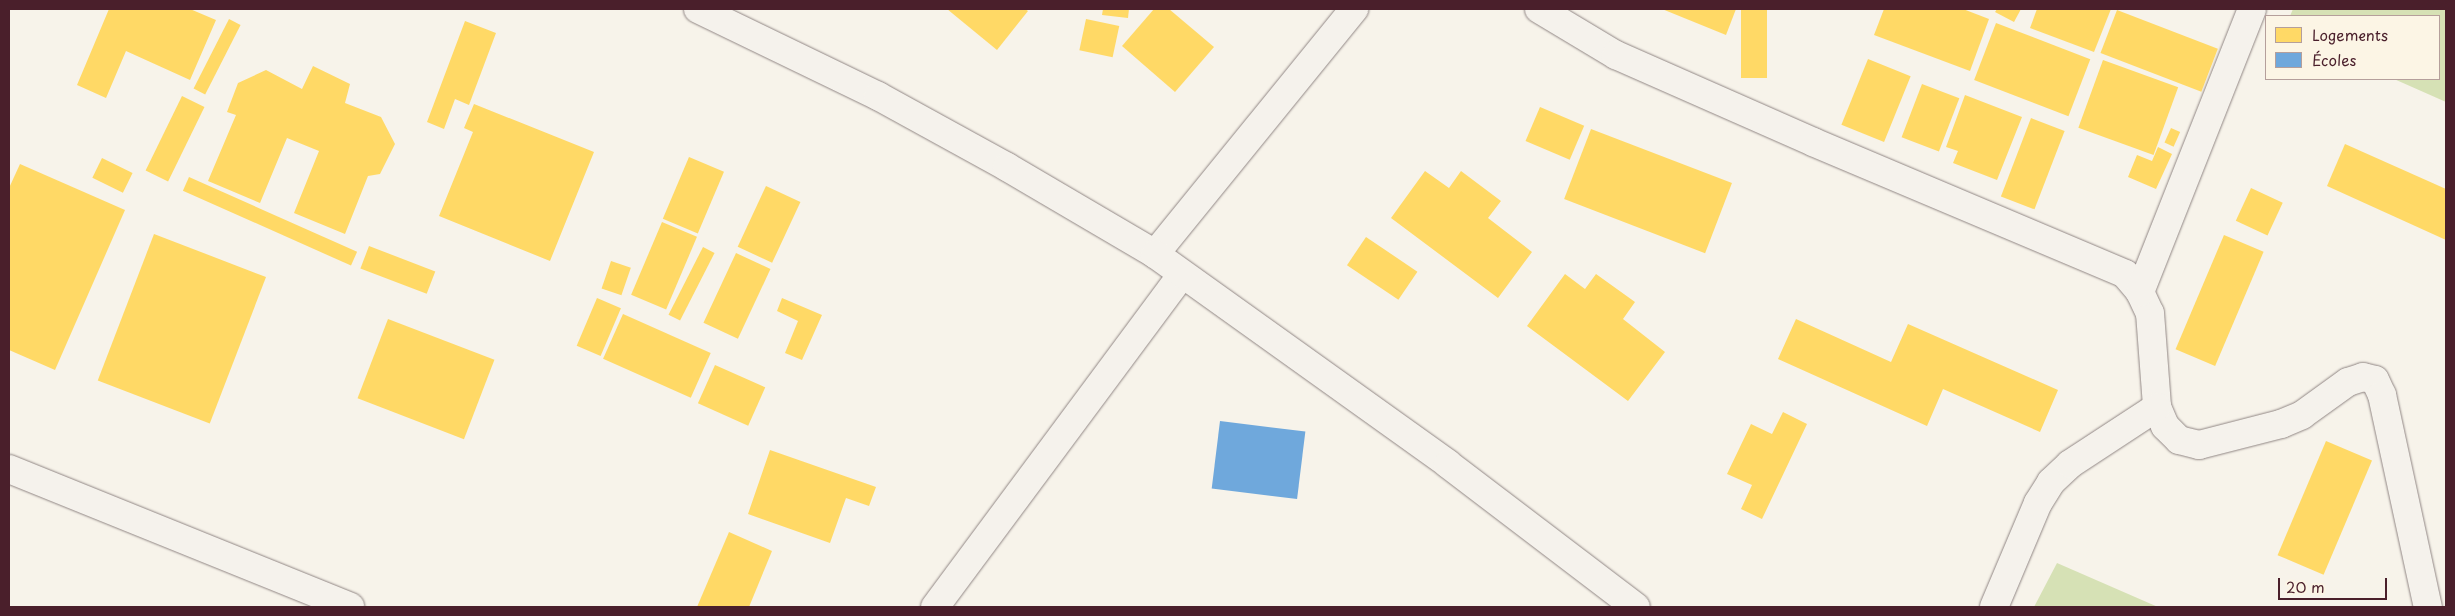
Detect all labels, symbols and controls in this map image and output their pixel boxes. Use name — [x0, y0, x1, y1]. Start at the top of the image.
legend — [2265, 15, 2440, 80]
text: Logements — [2312, 23, 2388, 46]
text: Écoles — [2312, 48, 2356, 71]
scale bar — [2280, 568, 2389, 600]
text: 20 m — [2286, 575, 2325, 598]

